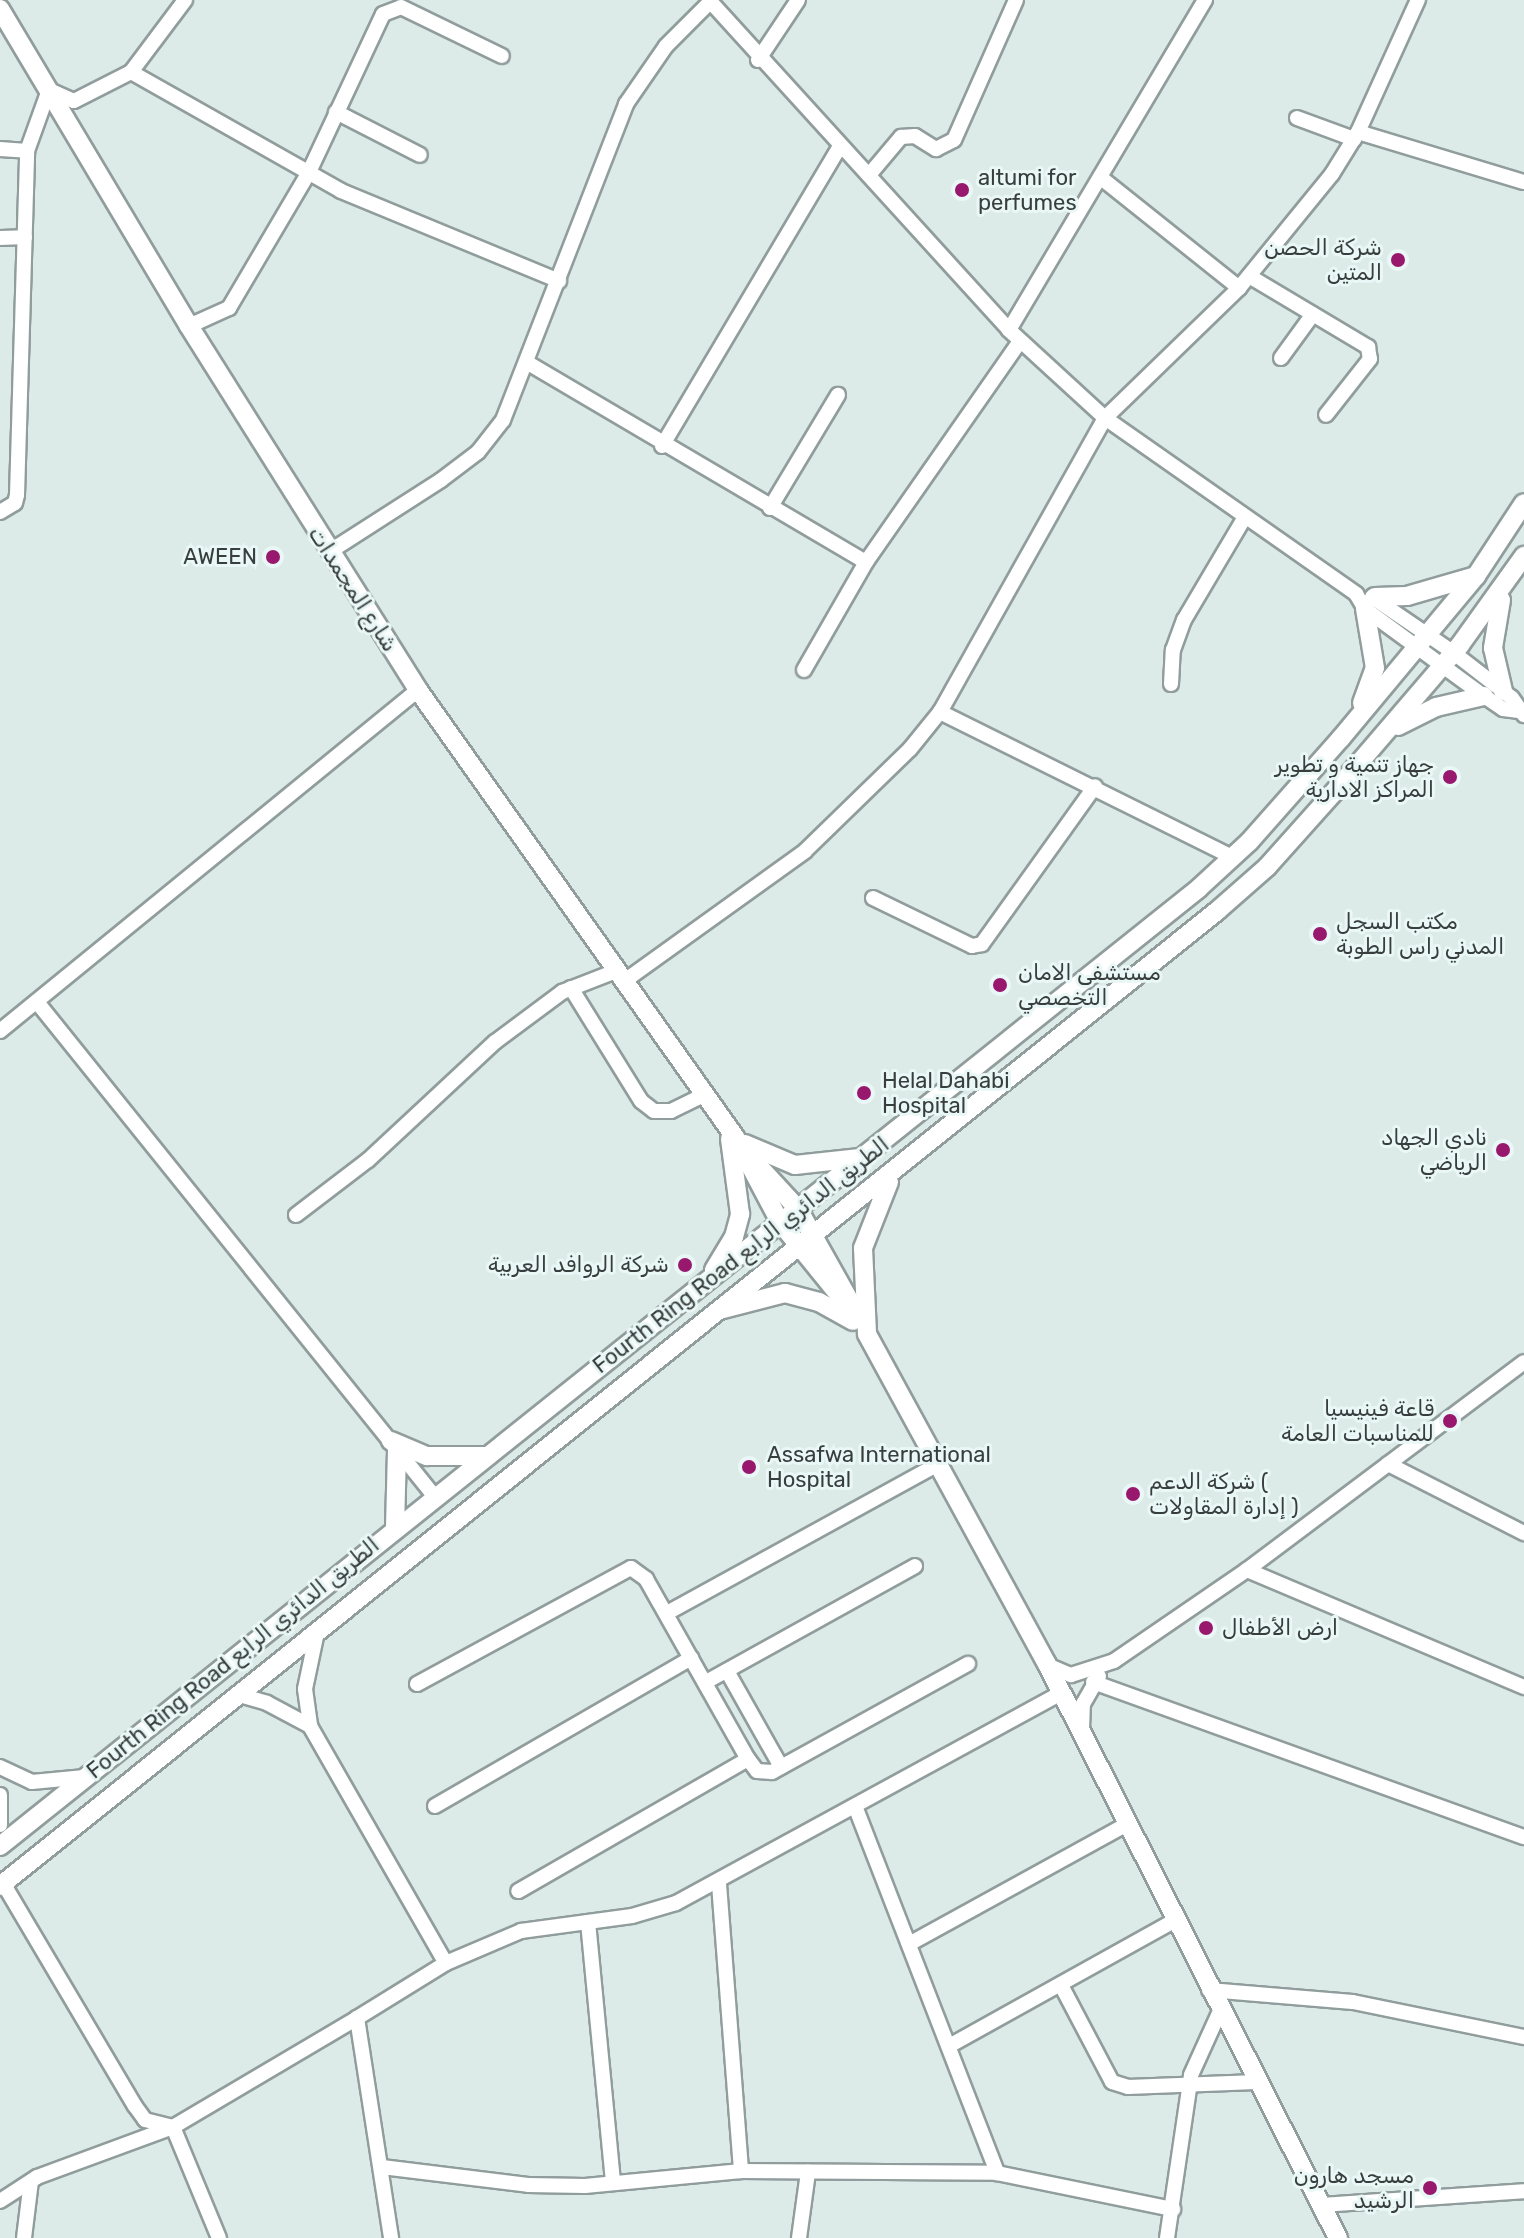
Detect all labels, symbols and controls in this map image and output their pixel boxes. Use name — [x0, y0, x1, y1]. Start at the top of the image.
place label: altumi for perfumes — [978, 164, 1077, 216]
marker: altumi for perfumes — [953, 181, 971, 199]
place label: شركة الحصن المتين — [1264, 234, 1382, 286]
marker: شركة الحصن المتين — [1389, 251, 1407, 269]
street label: شارع المجمدات — [303, 521, 403, 657]
place label: AWEEN — [183, 544, 257, 570]
marker: AWEEN — [264, 548, 282, 566]
place label: جهاز تنمية و تطوير المراكز الادارية — [1275, 751, 1434, 802]
marker: جهاز تنمية و تطوير المراكز الادارية — [1441, 768, 1459, 786]
place label: مكتب السجل المدني راس الطوبة — [1336, 908, 1504, 960]
marker: مكتب السجل المدني راس الطوبة — [1311, 925, 1329, 943]
place label: مستشفى الامان التخصصي — [1018, 959, 1161, 1010]
marker: مستشفى الامان التخصصي — [989, 974, 1011, 996]
place label: Helal Dahabi Hospital — [882, 1067, 1010, 1118]
marker: Helal Dahabi Hospital — [853, 1082, 875, 1104]
place label: نادي الجهاد الرياضي — [1381, 1124, 1487, 1176]
street label: Fourth Ring Road الطريق الدائري الرابع — [588, 1131, 894, 1379]
marker: نادي الجهاد الرياضي — [1494, 1141, 1512, 1159]
place label: شركة الروافد العربية — [488, 1252, 669, 1278]
marker: شركة الروافد العربية — [676, 1256, 694, 1274]
place label: قاعة فينيسيا للمناسبات العامة — [1281, 1395, 1434, 1446]
marker: قاعة فينيسيا للمناسبات العامة — [1441, 1412, 1459, 1430]
place label: Assafwa International Hospital — [767, 1441, 991, 1492]
marker: Assafwa International Hospital — [738, 1456, 760, 1478]
place label: شركة الدعم ( إدارة المقاولات ) — [1149, 1468, 1299, 1520]
marker: شركة الدعم ( إدارة المقاولات ) — [1124, 1485, 1142, 1503]
street label: Fourth Ring Road الطريق الدائري الرابع — [81, 1532, 385, 1784]
place label: ارض الأطفال — [1222, 1615, 1338, 1641]
marker: ارض الأطفال — [1197, 1619, 1215, 1637]
place label: مسجد هارون الرشيد — [1294, 2162, 1414, 2214]
marker: مسجد هارون الرشيد — [1421, 2179, 1439, 2197]

